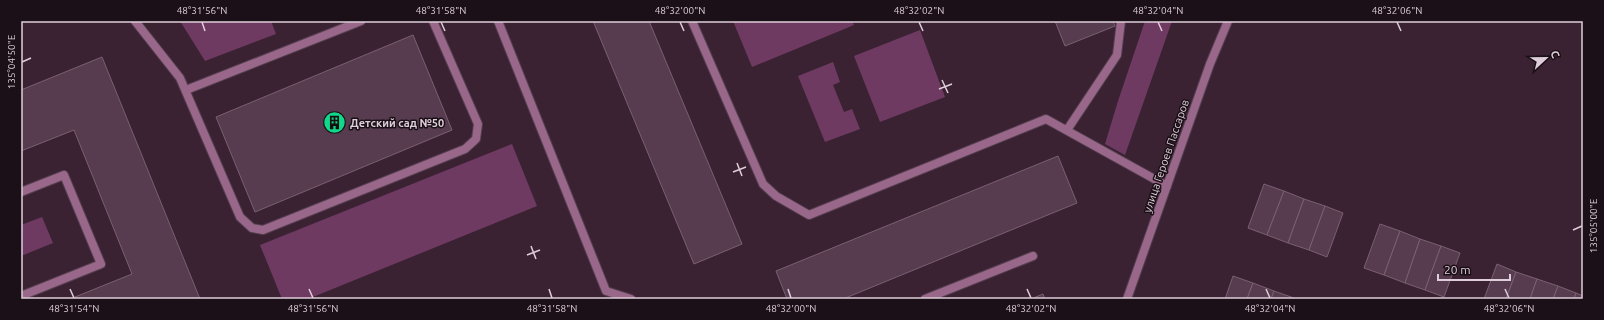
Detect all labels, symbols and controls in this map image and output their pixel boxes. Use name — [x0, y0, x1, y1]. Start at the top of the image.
text: 48°31'56"N — [177, 5, 227, 16]
text: 48°31'58"N — [416, 5, 466, 16]
text: 48°32'00"N — [655, 5, 705, 16]
text: 48°32'02"N — [894, 5, 944, 16]
text: 48°32'04"N — [1133, 5, 1183, 16]
text: 48°32'06"N — [1372, 5, 1422, 16]
text: 135°04'50"E — [6, 34, 17, 89]
north arrow — [1526, 38, 1566, 78]
text: С — [1548, 49, 1562, 60]
street label: улица Героев Пассаров — [1141, 98, 1191, 214]
building icon: Детский сад №50 — [321, 110, 347, 136]
place label: Детский сад №50 — [350, 117, 444, 129]
text: 135°05'00"E — [1588, 198, 1599, 253]
scale bar — [1438, 256, 1510, 282]
text: 20 m — [1444, 263, 1471, 276]
text: 48°31'54"N — [49, 303, 99, 314]
text: 48°31'56"N — [288, 303, 338, 314]
text: 48°31'58"N — [527, 303, 577, 314]
text: 48°32'00"N — [766, 303, 816, 314]
text: 48°32'02"N — [1006, 303, 1056, 314]
text: 48°32'04"N — [1245, 303, 1295, 314]
text: 48°32'06"N — [1484, 303, 1534, 314]

